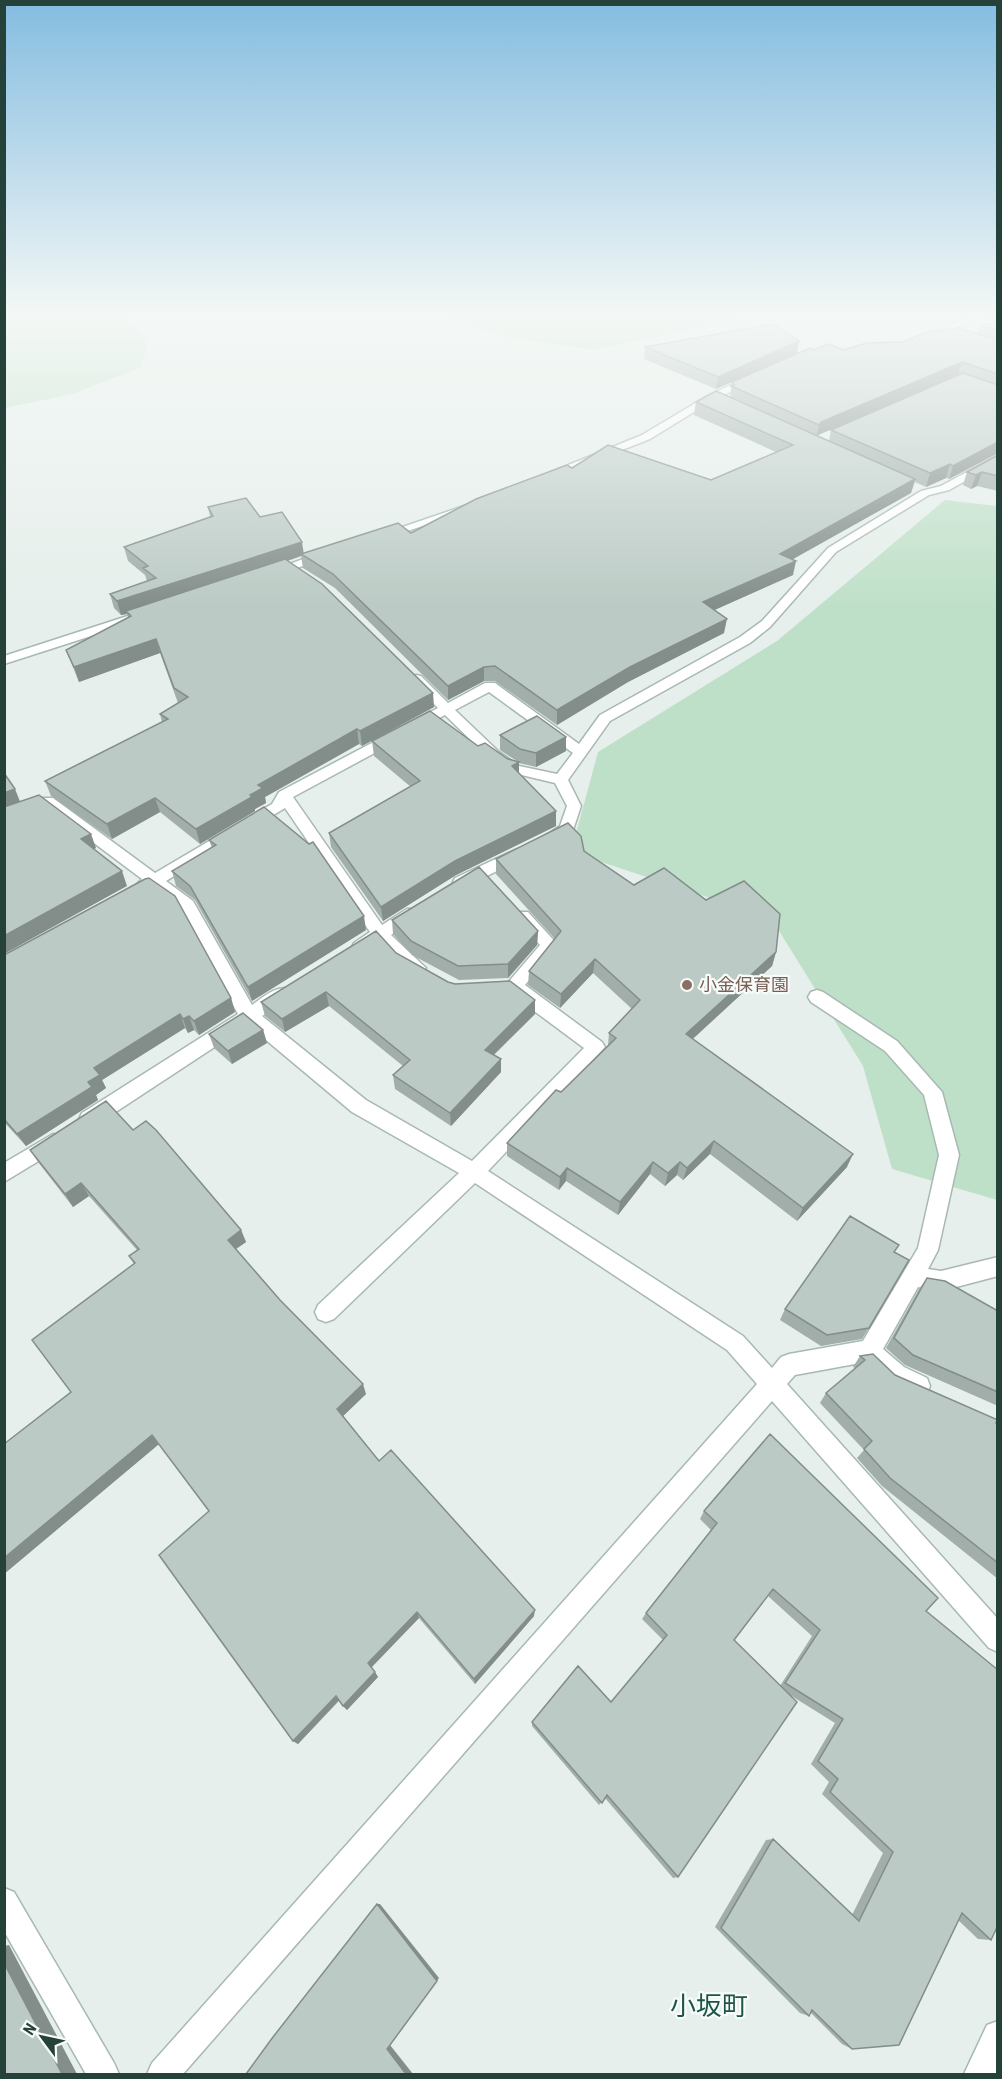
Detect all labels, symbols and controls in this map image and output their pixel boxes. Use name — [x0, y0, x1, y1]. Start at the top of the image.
place label: 小金保育園 — [699, 974, 789, 995]
marker: 小金保育園 — [680, 978, 694, 992]
district label: 小坂町 — [670, 1991, 748, 2021]
north arrow — [12, 2007, 72, 2067]
text: N — [19, 2020, 40, 2038]

